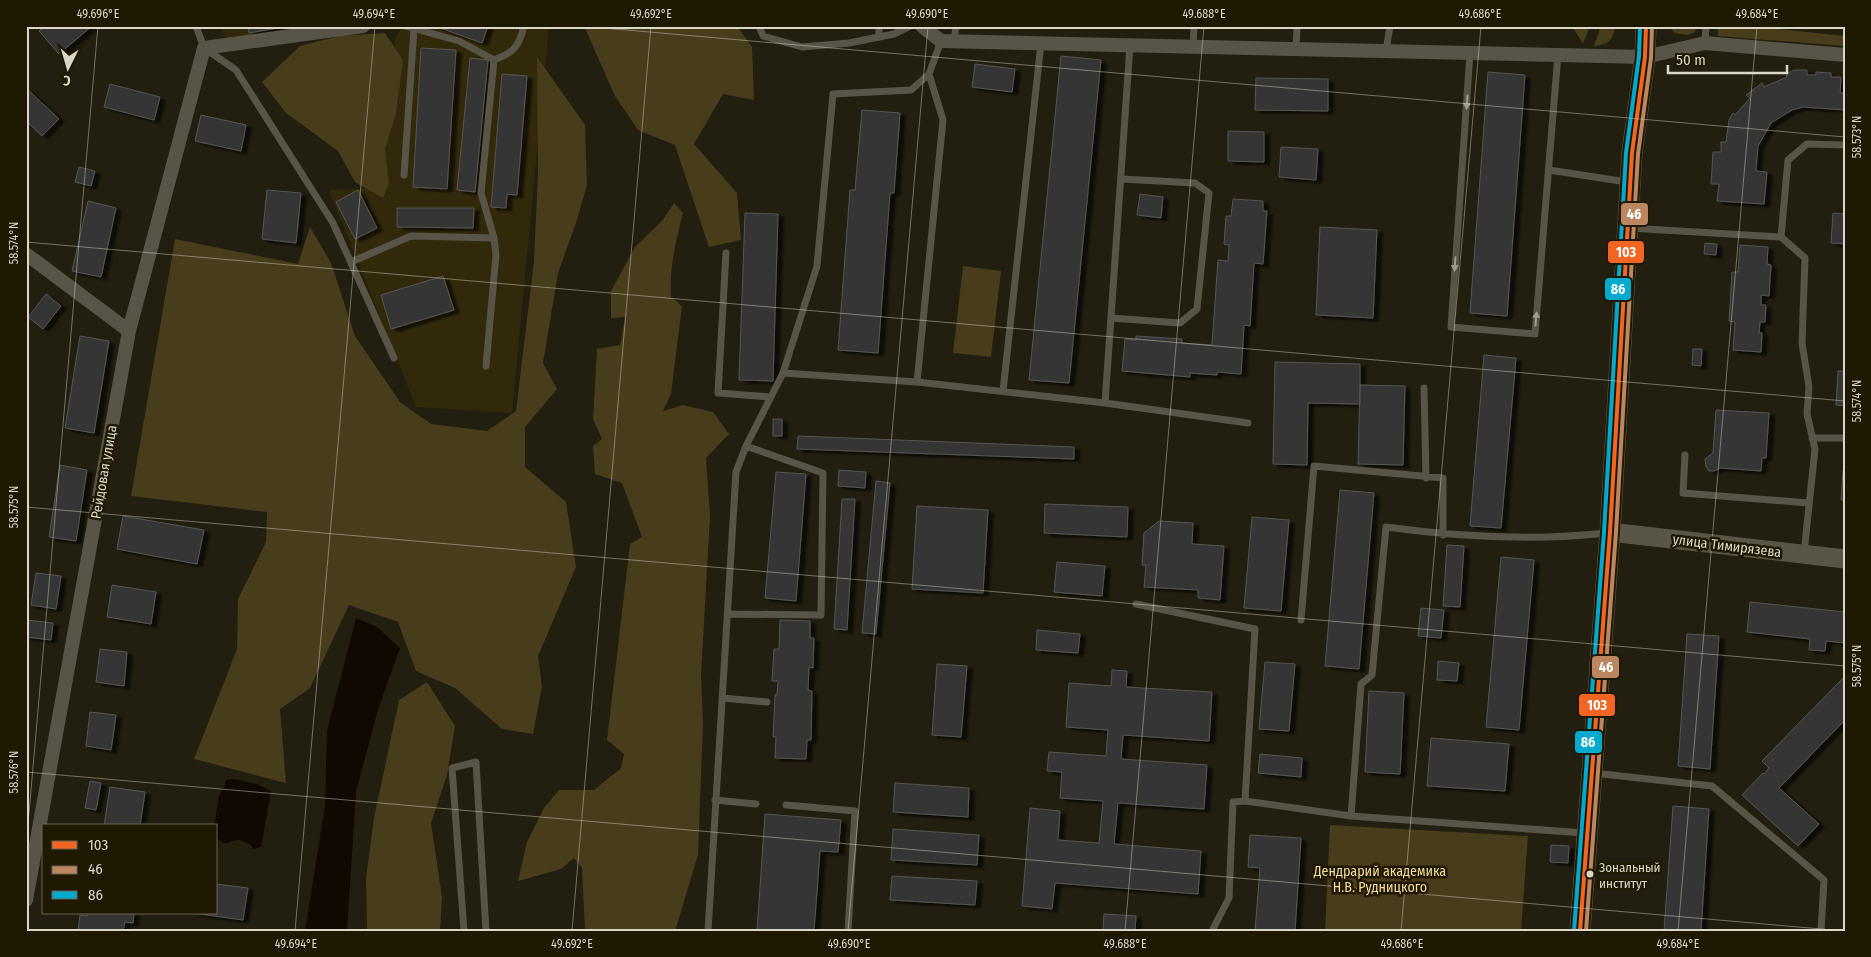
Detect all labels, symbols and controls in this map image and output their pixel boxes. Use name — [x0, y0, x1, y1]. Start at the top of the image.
text: 49.696°E — [77, 7, 120, 21]
text: 49.694°E — [353, 7, 396, 21]
text: 49.692°E — [630, 7, 672, 21]
text: 49.690°E — [906, 7, 949, 21]
text: 49.688°E — [1182, 7, 1226, 21]
text: 49.686°E — [1459, 7, 1502, 21]
text: 49.684°E — [1736, 7, 1779, 21]
north arrow — [42, 42, 92, 92]
scale bar — [1668, 42, 1787, 74]
text: 50 m — [1676, 51, 1706, 69]
text: С — [62, 72, 71, 89]
one-way arrow — [1463, 94, 1471, 110]
text: 58.573°N — [1850, 116, 1864, 158]
line badge: 46 — [1620, 202, 1649, 226]
text: 46 — [1627, 206, 1641, 223]
text: 58.574°N — [7, 222, 21, 264]
line badge: 103 — [1607, 240, 1645, 264]
text: 103 — [1616, 244, 1636, 261]
one-way arrow — [1451, 256, 1459, 272]
line badge: 86 — [1604, 277, 1632, 301]
text: 86 — [1611, 281, 1625, 298]
one-way arrow — [1533, 311, 1541, 327]
text: 58.574°N — [1850, 380, 1864, 422]
street label: Рейдовая улица — [87, 424, 121, 520]
text: 58.575°N — [7, 486, 21, 528]
street label: улица Тимирязева — [1672, 531, 1782, 561]
text: 58.575°N — [1850, 645, 1864, 687]
line badge: 46 — [1591, 655, 1620, 679]
text: 46 — [1599, 659, 1613, 676]
line badge: 103 — [1578, 693, 1616, 717]
text: 103 — [1587, 697, 1607, 714]
line badge: 86 — [1574, 730, 1603, 754]
text: 86 — [1581, 734, 1595, 751]
text: 58.576°N — [7, 751, 21, 793]
legend — [42, 824, 218, 914]
text: 103 — [88, 836, 109, 854]
text: 46 — [88, 860, 103, 878]
place label: Зональный институт — [1599, 860, 1661, 891]
park label: Дендрарий академика Н.В. Рудницкого — [1313, 863, 1446, 896]
marker: Зональный институт — [1585, 869, 1595, 879]
text: 86 — [88, 886, 103, 904]
text: 49.694°E — [275, 937, 318, 951]
text: 49.692°E — [551, 937, 593, 951]
text: 49.690°E — [828, 937, 871, 951]
text: 49.688°E — [1103, 937, 1147, 951]
text: 49.686°E — [1381, 937, 1424, 951]
text: 49.684°E — [1657, 937, 1700, 951]

